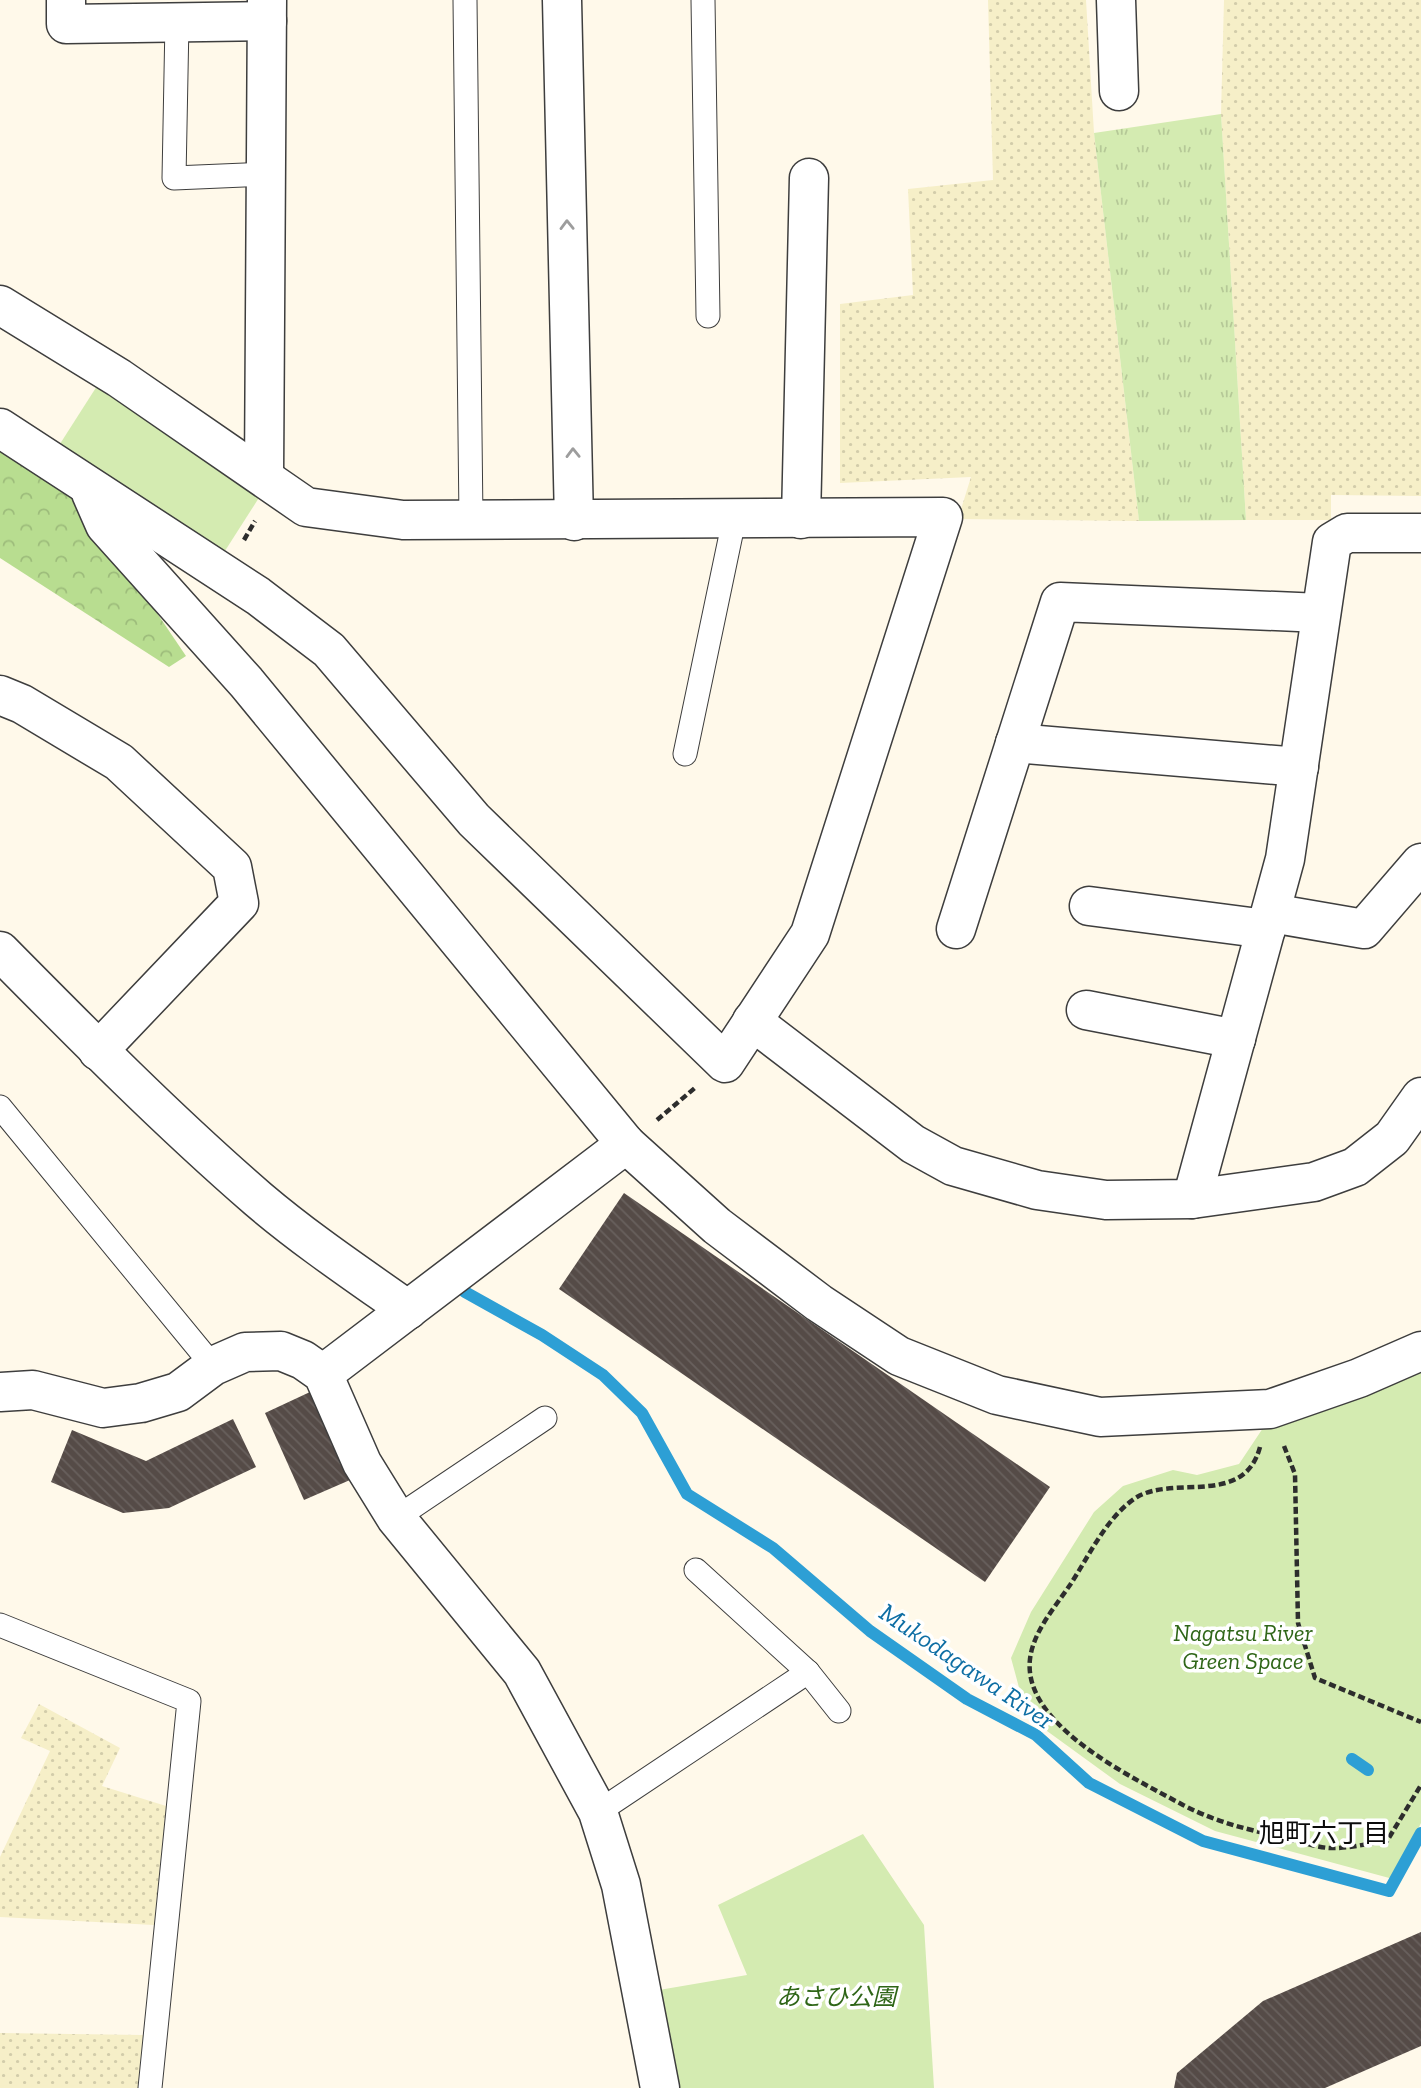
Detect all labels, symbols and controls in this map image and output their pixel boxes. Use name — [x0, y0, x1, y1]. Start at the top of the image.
one-way arrow — [560, 220, 575, 231]
one-way arrow — [565, 447, 581, 458]
water label: Mukodagawa River — [874, 1596, 1060, 1736]
park label: Nagatsu River Green Space — [1173, 1618, 1314, 1675]
district label: 旭町六丁目 — [1259, 1817, 1389, 1849]
park label: あさひ公園 — [776, 1982, 899, 2011]

